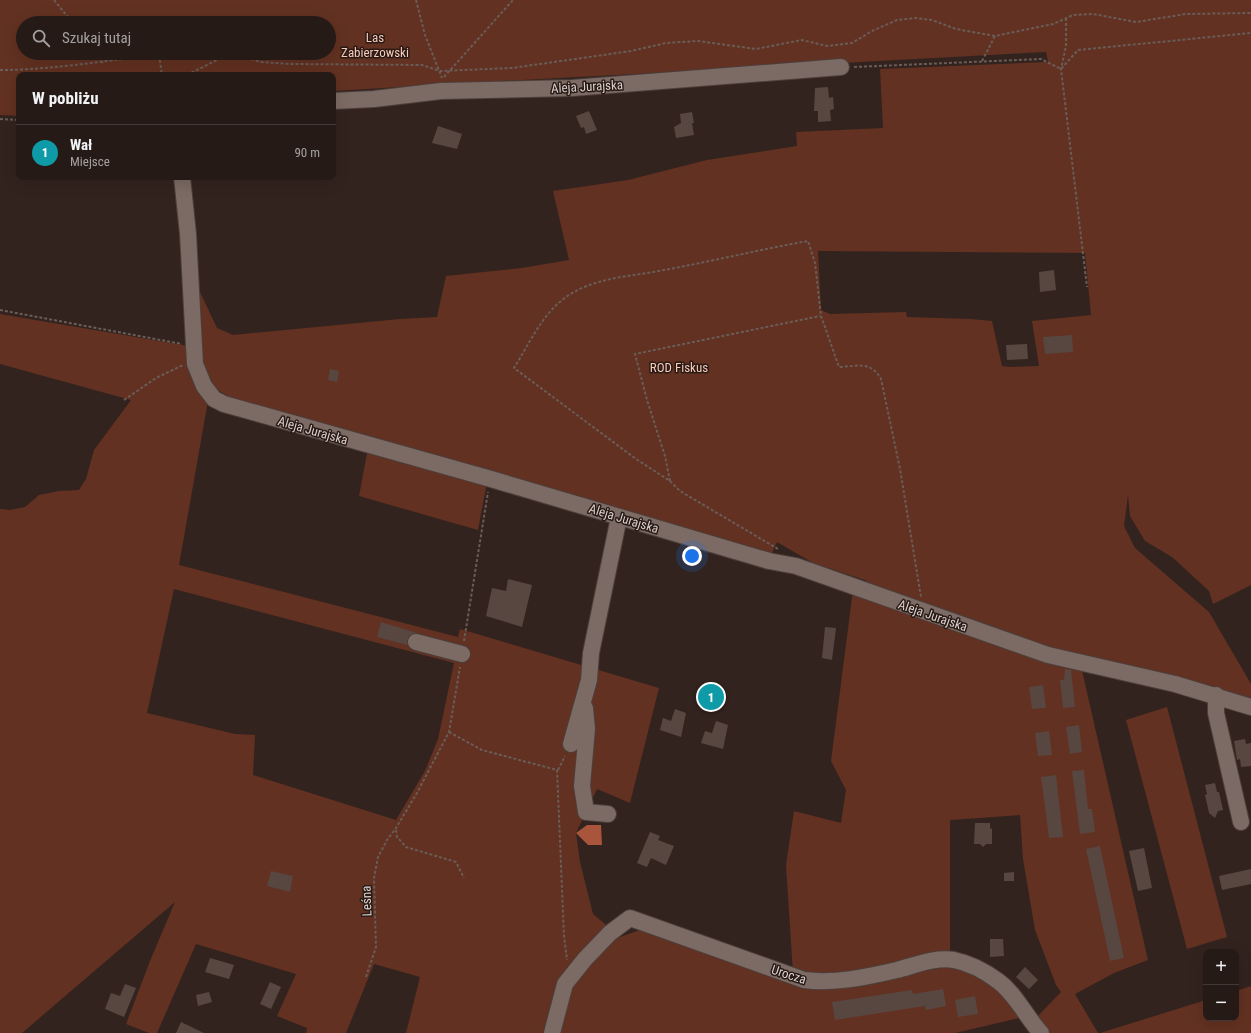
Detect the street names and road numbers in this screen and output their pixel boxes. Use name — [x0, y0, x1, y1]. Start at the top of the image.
street label: Aleja Jurajska — [551, 77, 623, 96]
street label: Aleja Jurajska — [276, 413, 350, 448]
street label: Aleja Jurajska — [587, 501, 661, 536]
street label: Aleja Jurajska — [896, 597, 969, 634]
street label: Leśna — [358, 885, 375, 917]
street label: Urocza — [770, 962, 808, 987]

